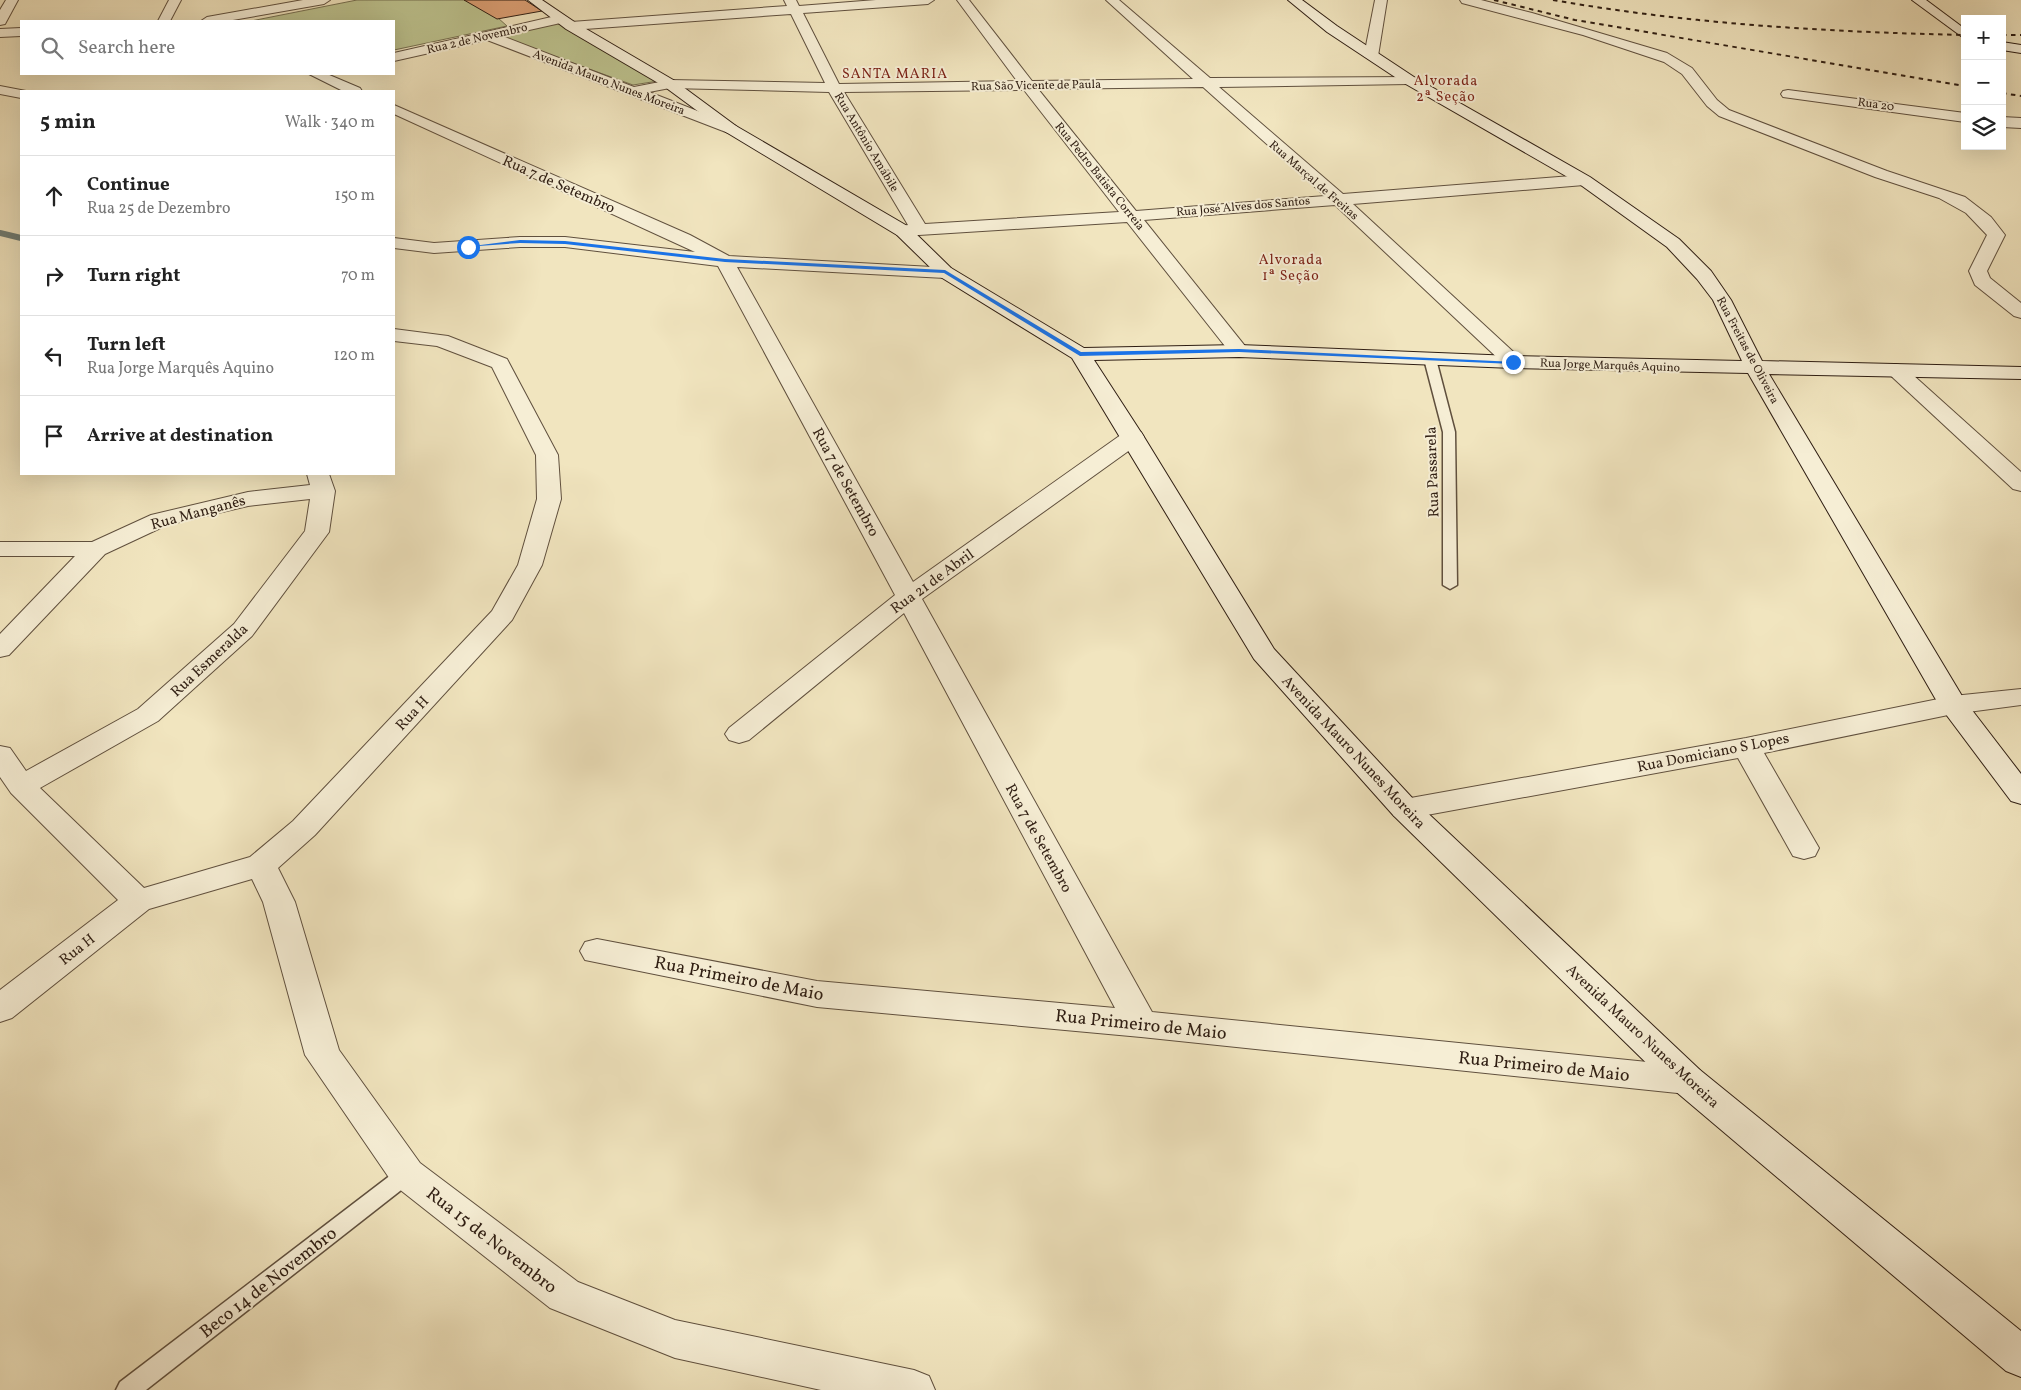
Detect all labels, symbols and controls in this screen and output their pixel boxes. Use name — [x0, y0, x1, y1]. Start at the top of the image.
map controls — [1961, 15, 2006, 150]
button: + — [1961, 15, 2006, 60]
search box — [20, 20, 395, 75]
street label: Rua 2 de Novembro — [425, 20, 529, 58]
icon: search — [38, 34, 66, 62]
text: Search here — [78, 35, 175, 61]
street label: Avenida Mauro Nunes Moreira — [530, 46, 687, 119]
button: − — [1961, 60, 2006, 105]
district label: SANTA MARIA — [842, 65, 948, 84]
district label: Alvorada 2ª Seção — [1414, 72, 1478, 107]
street label: Rua São Vicente de Paula — [971, 77, 1101, 95]
street label: Rua Antônio Amábile — [830, 90, 902, 196]
street label: Rua 20 — [1856, 95, 1895, 115]
button: layers — [1961, 105, 2006, 150]
text: 5 min — [40, 108, 96, 137]
text: Walk · 340 m — [285, 112, 375, 134]
street label: Rua Pedro Batista Correia — [1051, 119, 1148, 234]
street label: Rua Marçal de Freitas — [1265, 137, 1362, 224]
street label: Rua 7 de Setembro — [499, 151, 618, 220]
text: Continue — [87, 172, 170, 198]
icon: ahead — [40, 182, 68, 210]
text: 150 m — [334, 185, 375, 207]
street label: Rua José Alves dos Santos — [1175, 193, 1311, 221]
text: Rua 25 de Dezembro — [87, 198, 230, 220]
route start — [457, 236, 480, 259]
district label: Alvorada 1ª Seção — [1259, 251, 1323, 286]
icon: right — [40, 262, 68, 290]
text: Turn right — [87, 263, 180, 289]
text: 70 m — [341, 265, 375, 287]
street label: Rua Freitas de Oliveira — [1712, 294, 1782, 407]
text: Turn left — [87, 332, 166, 358]
icon: left — [40, 342, 68, 370]
text: 120 m — [333, 345, 375, 367]
route end — [1502, 351, 1525, 374]
street label: Rua Jorge Marquês Aquino — [1540, 356, 1680, 376]
text: Rua Jorge Marquês Aquino — [87, 358, 274, 380]
icon: arrive — [40, 422, 68, 450]
text: Arrive at destination — [87, 423, 273, 449]
street label: Rua 7 de Setembro — [806, 425, 883, 541]
street label: Rua Passarela — [1421, 426, 1446, 518]
street label: Rua Manganês — [149, 491, 248, 536]
street label: Rua 21 de Abril — [887, 545, 979, 620]
street label: Rua Esmeralda — [167, 620, 253, 703]
street label: Avenida Mauro Nunes Moreira — [1276, 672, 1430, 834]
street label: Rua H — [392, 692, 435, 736]
street label: Rua Domiciano S Lopes — [1636, 728, 1791, 779]
street label: Rua 7 de Setembro — [999, 781, 1076, 897]
street label: Rua H — [56, 929, 100, 971]
street label: Rua Primeiro de Maio — [652, 951, 826, 1008]
street label: Avenida Mauro Nunes Moreira — [1561, 960, 1723, 1114]
street label: Rua Primeiro de Maio — [1054, 1004, 1228, 1047]
street label: Rua Primeiro de Maio — [1457, 1046, 1631, 1089]
street label: Rua 15 de Novembro — [420, 1182, 562, 1300]
street label: Beco 14 de Novembro — [195, 1222, 343, 1345]

